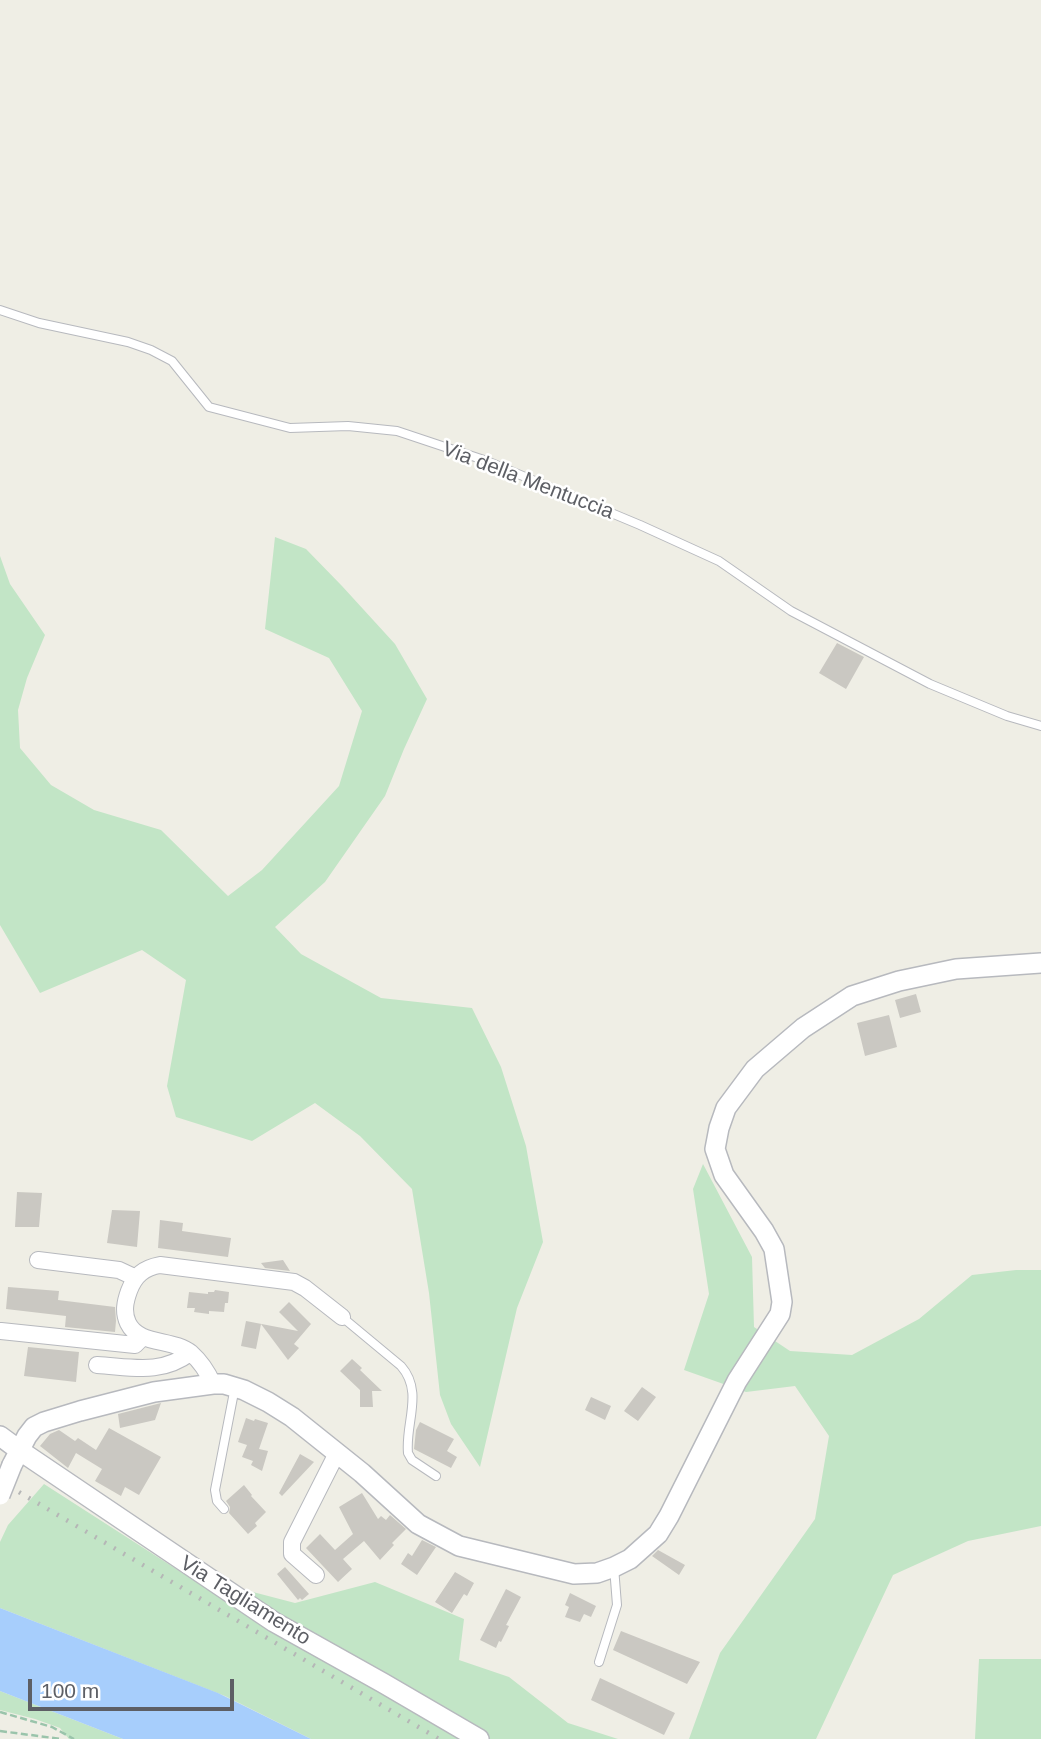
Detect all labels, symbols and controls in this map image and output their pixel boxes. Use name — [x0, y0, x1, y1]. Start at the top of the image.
street label: Via della Mentuccia — [439, 437, 617, 525]
street label: Via Tagliamento — [175, 1551, 315, 1651]
scale bar — [32, 1666, 238, 1710]
text: 100 m — [41, 1679, 99, 1702]

